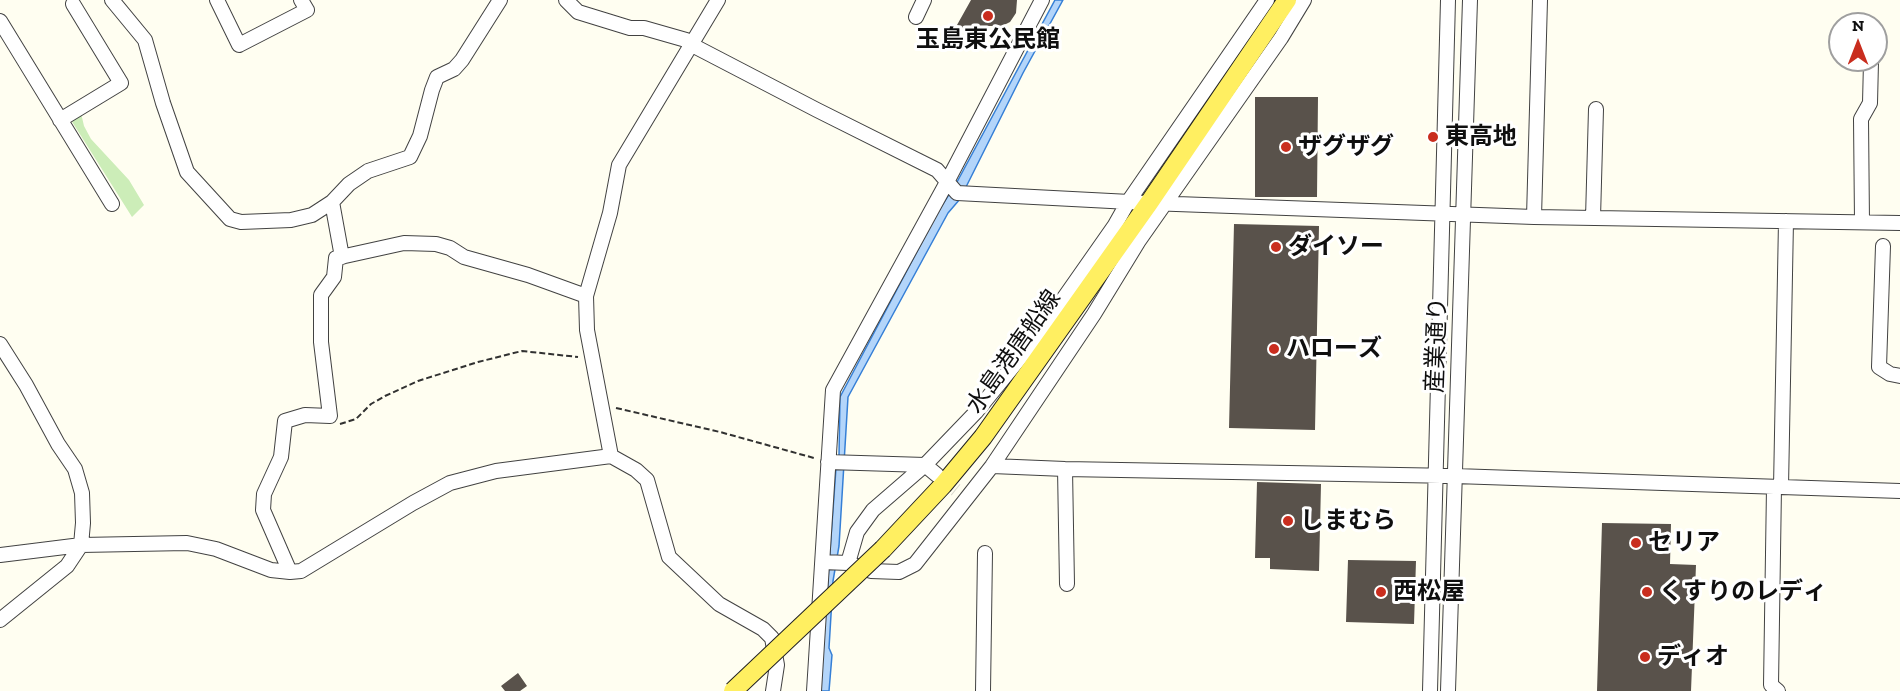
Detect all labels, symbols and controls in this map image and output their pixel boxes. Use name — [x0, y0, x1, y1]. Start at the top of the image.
marker: 玉島東公民館 — [981, 9, 995, 23]
north arrow — [1828, 12, 1888, 72]
text: N — [1852, 16, 1864, 35]
place label: 玉島東公民館 — [916, 26, 1060, 54]
place label: 東高地 — [1445, 123, 1517, 151]
marker: 東高地 — [1426, 130, 1440, 144]
place label: ザグザグ — [1298, 133, 1394, 161]
marker: ザグザグ — [1279, 140, 1293, 154]
place label: ダイソー — [1288, 233, 1384, 261]
marker: ダイソー — [1269, 240, 1283, 254]
street label: 水島港唐船線 — [961, 285, 1067, 419]
street label: 産業通り — [1421, 297, 1453, 393]
place label: ハローズ — [1286, 335, 1382, 363]
marker: ハローズ — [1267, 342, 1281, 356]
place label: しまむら — [1300, 507, 1396, 535]
marker: しまむら — [1281, 514, 1295, 528]
place label: セリア — [1648, 529, 1720, 557]
marker: セリア — [1629, 536, 1643, 550]
place label: 西松屋 — [1393, 578, 1465, 606]
place label: くすりのレディ — [1659, 578, 1827, 606]
marker: 西松屋 — [1374, 585, 1388, 599]
marker: くすりのレディ — [1640, 585, 1654, 599]
place label: ディオ — [1657, 643, 1729, 671]
marker: ディオ — [1638, 650, 1652, 664]

